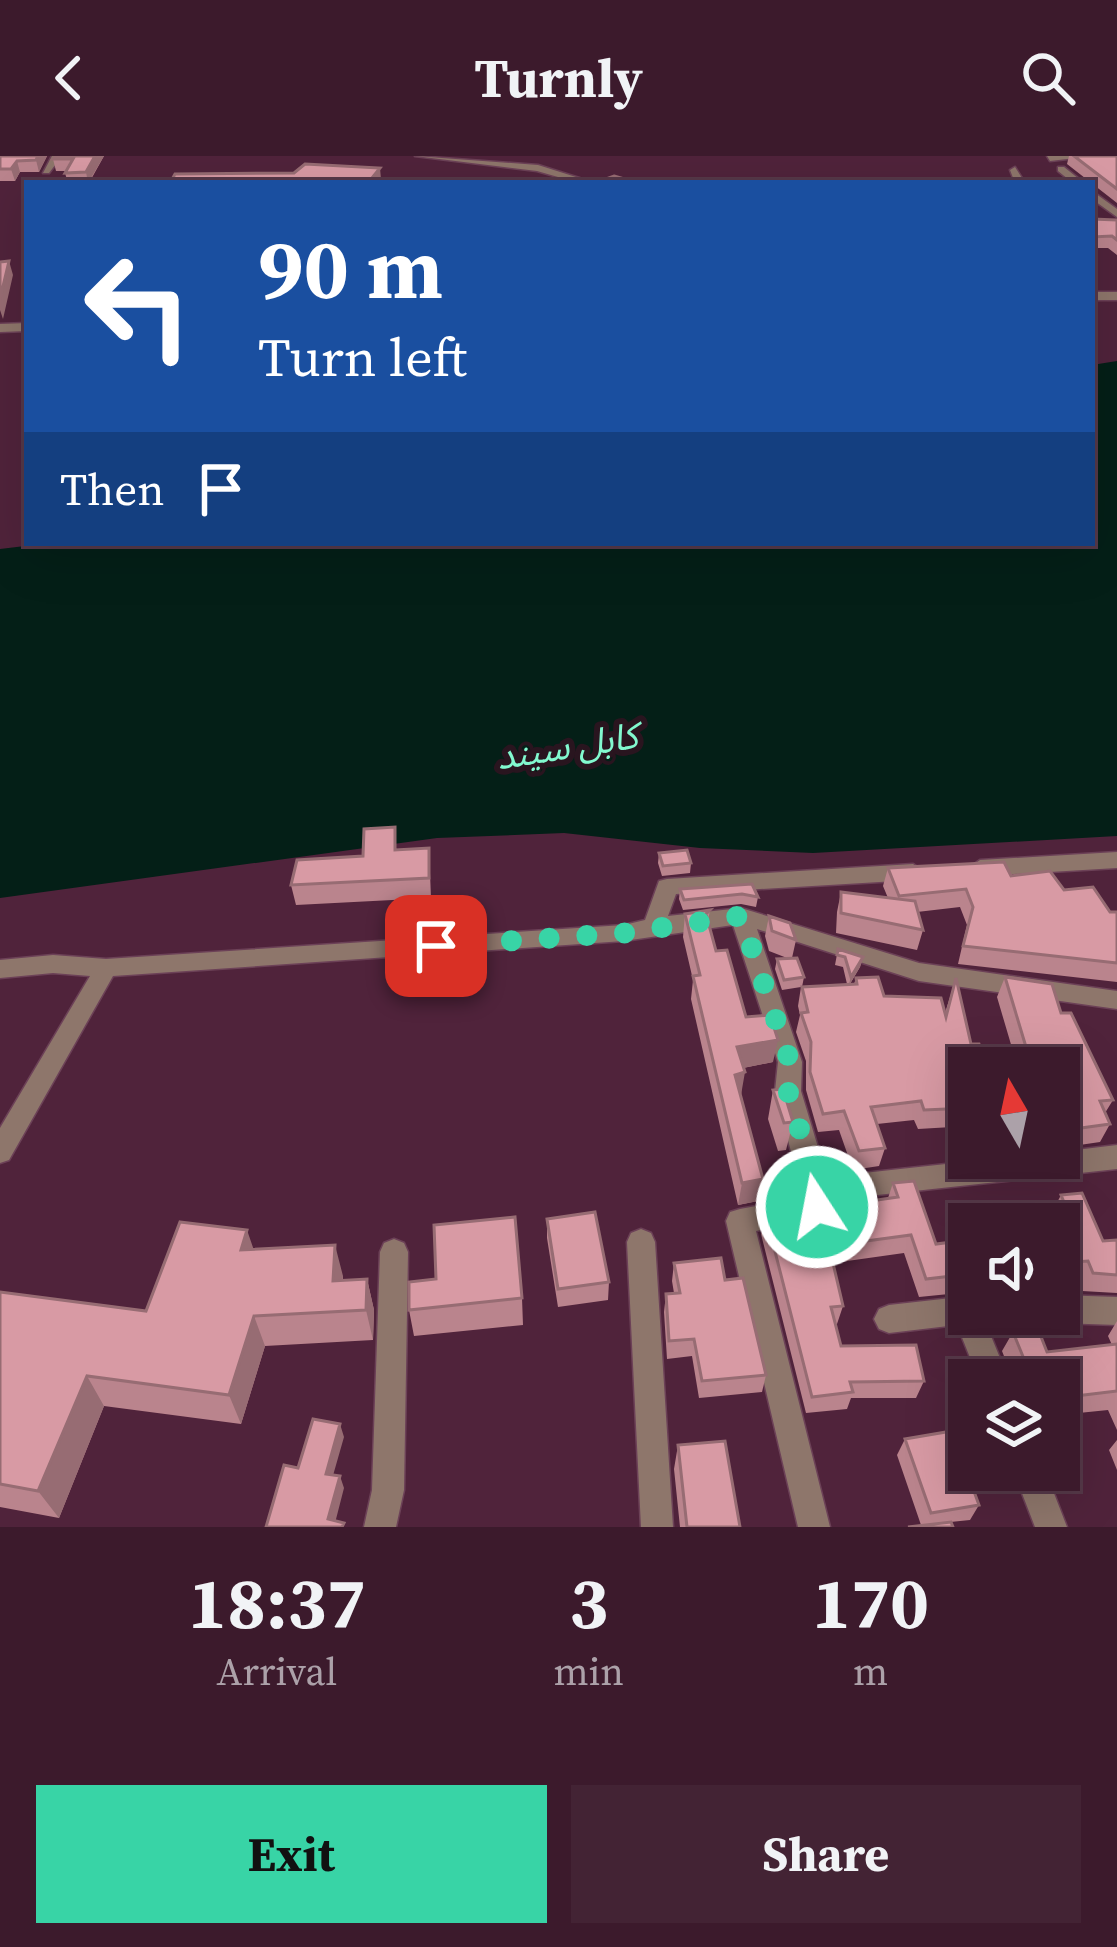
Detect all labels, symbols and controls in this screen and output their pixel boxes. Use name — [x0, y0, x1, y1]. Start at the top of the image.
text: Turnly — [474, 41, 643, 115]
icon: back — [36, 45, 102, 111]
icon: search — [1015, 45, 1081, 111]
text: 90 m — [258, 211, 443, 326]
icon: left — [60, 228, 216, 384]
text: Turn left — [258, 320, 467, 394]
icon: arrive — [188, 456, 254, 522]
text: Then — [60, 458, 164, 520]
water label: کابل سيند — [493, 710, 647, 781]
pin — [385, 895, 487, 997]
icon: arrive — [403, 913, 469, 979]
north arrow — [948, 1047, 1080, 1179]
map controls — [948, 1047, 1080, 1491]
position arrow — [754, 1144, 880, 1270]
button: sound — [948, 1203, 1080, 1335]
button: layers — [948, 1359, 1080, 1491]
text: 18:37 — [188, 1553, 366, 1652]
text: 3 — [569, 1553, 608, 1652]
text: 170 — [812, 1553, 929, 1652]
text: Arrival — [217, 1645, 337, 1698]
text: min — [554, 1645, 624, 1698]
text: m — [853, 1645, 888, 1698]
button: Exit — [36, 1785, 547, 1923]
button: Share — [571, 1785, 1081, 1923]

